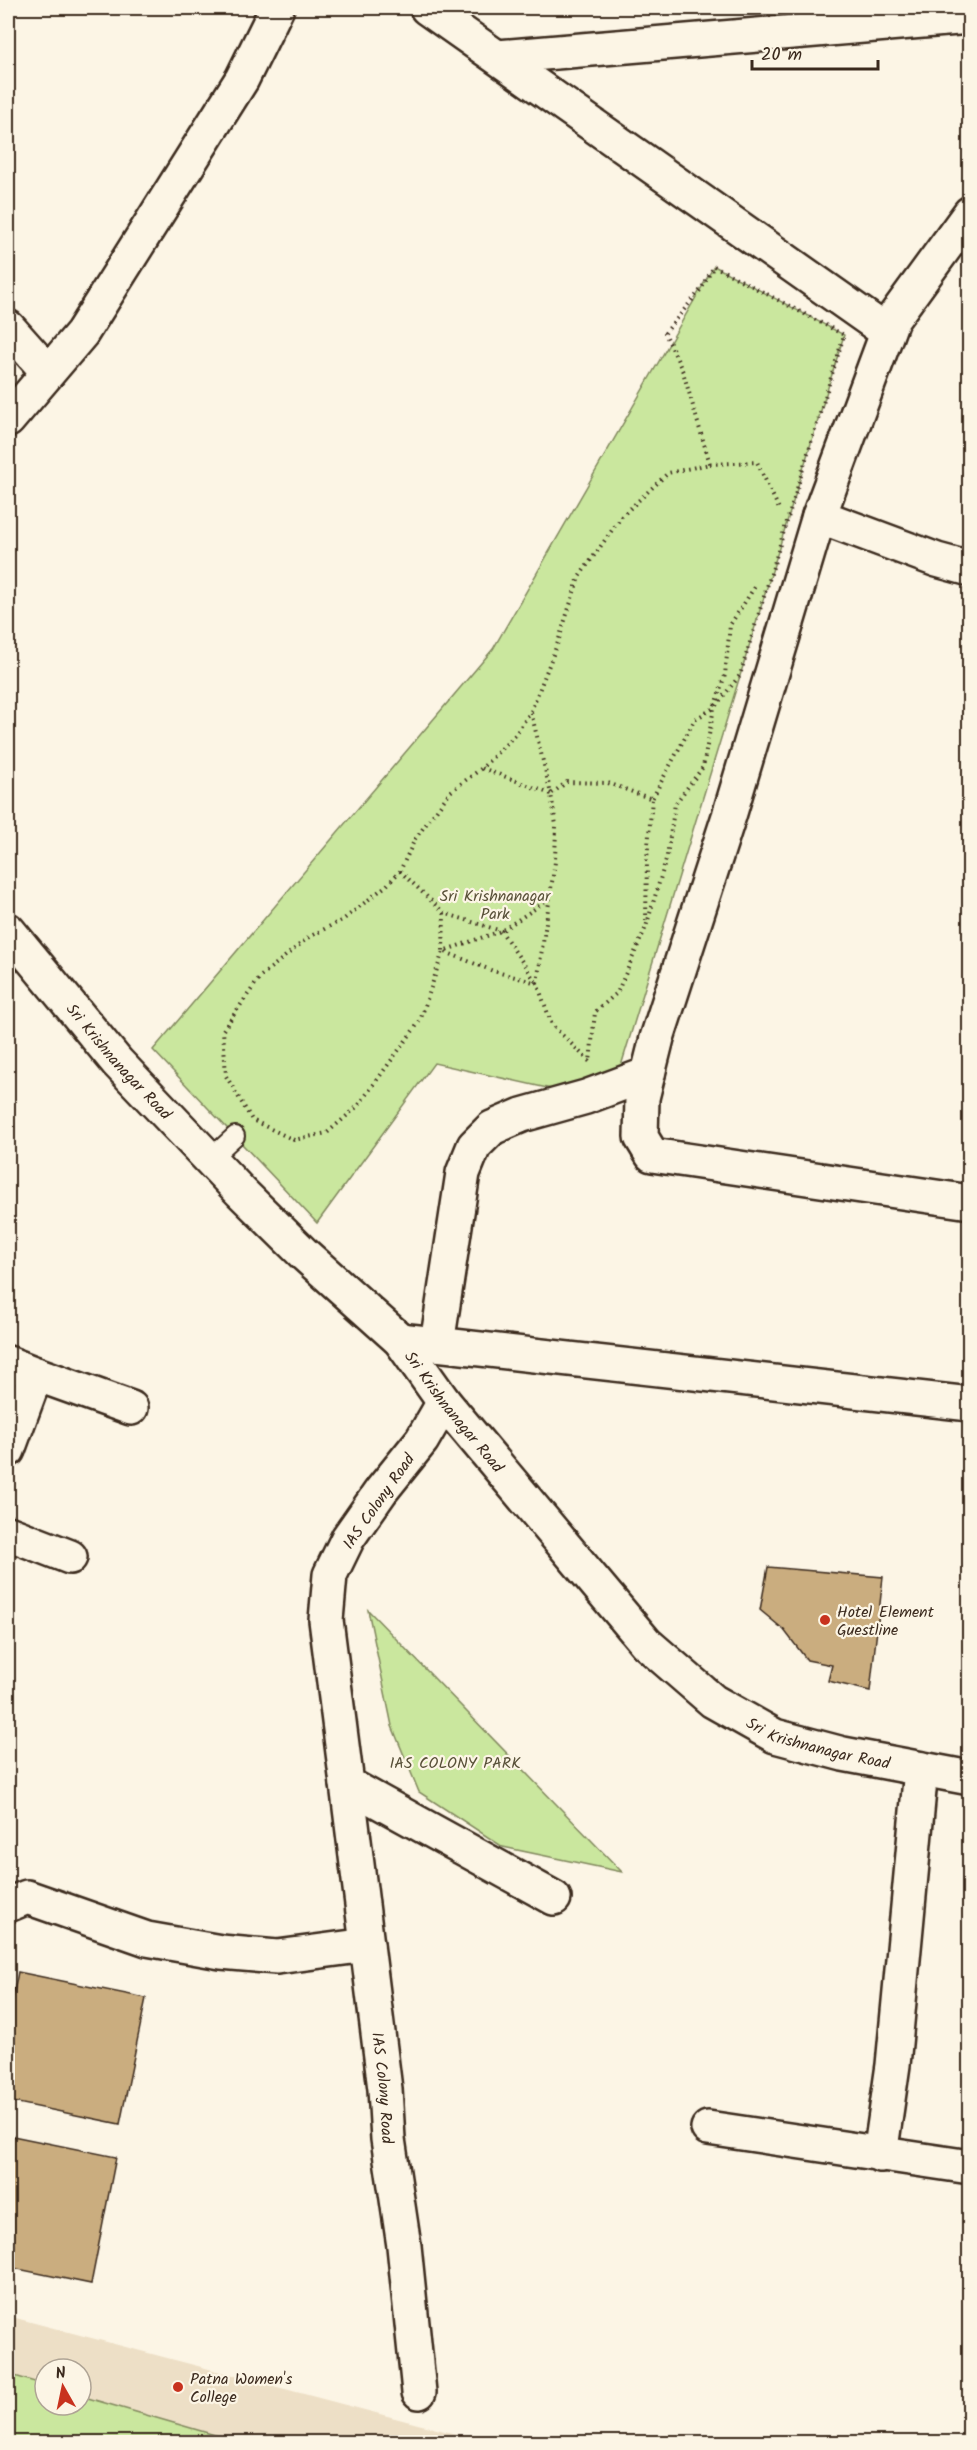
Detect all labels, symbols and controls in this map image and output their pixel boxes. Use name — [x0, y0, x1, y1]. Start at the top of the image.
scale bar — [752, 33, 878, 71]
text: 20 m — [761, 41, 802, 70]
park label: Sri Krishnanagar Park — [440, 884, 552, 927]
street label: Sri Krishnanagar Road — [59, 998, 178, 1127]
street label: Sri Krishnanagar Road — [397, 1346, 510, 1480]
street label: IAS Colony Road — [337, 1448, 422, 1555]
place label: Hotel Element Guestline — [837, 1600, 935, 1643]
marker: Hotel Element Guestline — [818, 1613, 832, 1627]
street label: Sri Krishnanagar Road — [741, 1711, 893, 1777]
park label: IAS COLONY PARK — [389, 1751, 521, 1776]
street label: IAS Colony Road — [364, 2031, 400, 2147]
north arrow — [33, 2357, 93, 2417]
text: N — [54, 2361, 68, 2387]
place label: Patna Women's College — [190, 2367, 292, 2410]
marker: Patna Women's College — [171, 2380, 185, 2394]

